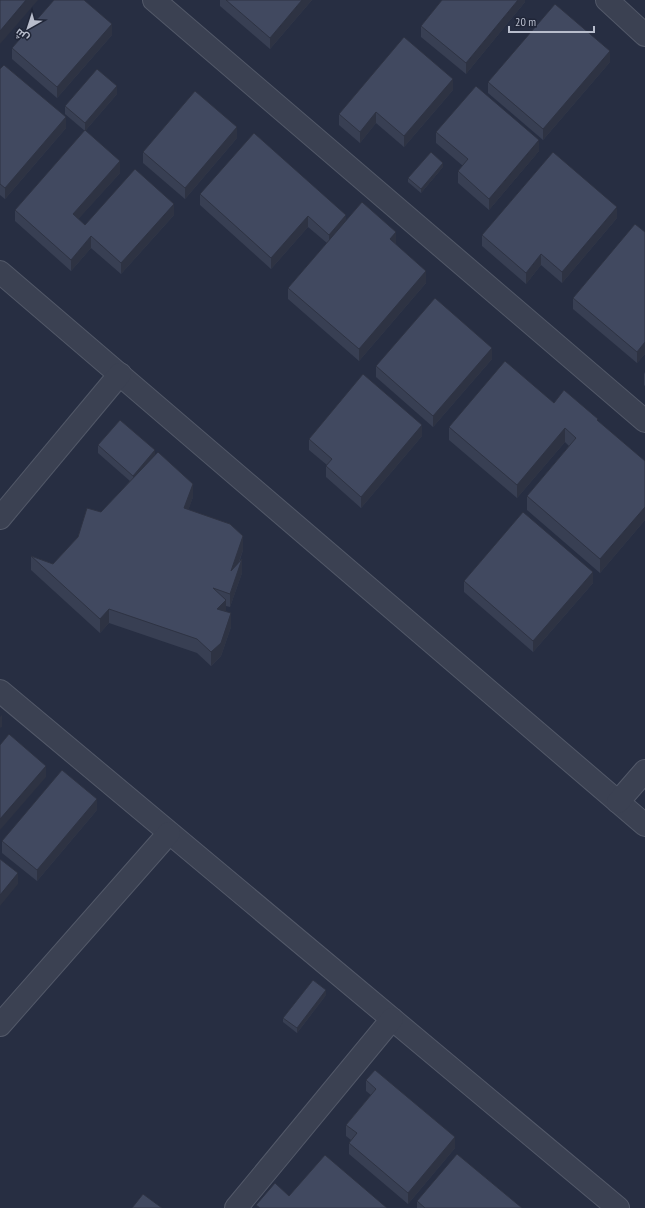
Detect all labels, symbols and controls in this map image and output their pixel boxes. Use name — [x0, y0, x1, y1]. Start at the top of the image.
north arrow — [8, 8, 48, 48]
scale bar — [509, 8, 594, 34]
text: 20 m — [515, 14, 536, 29]
text: ش — [12, 26, 32, 46]

